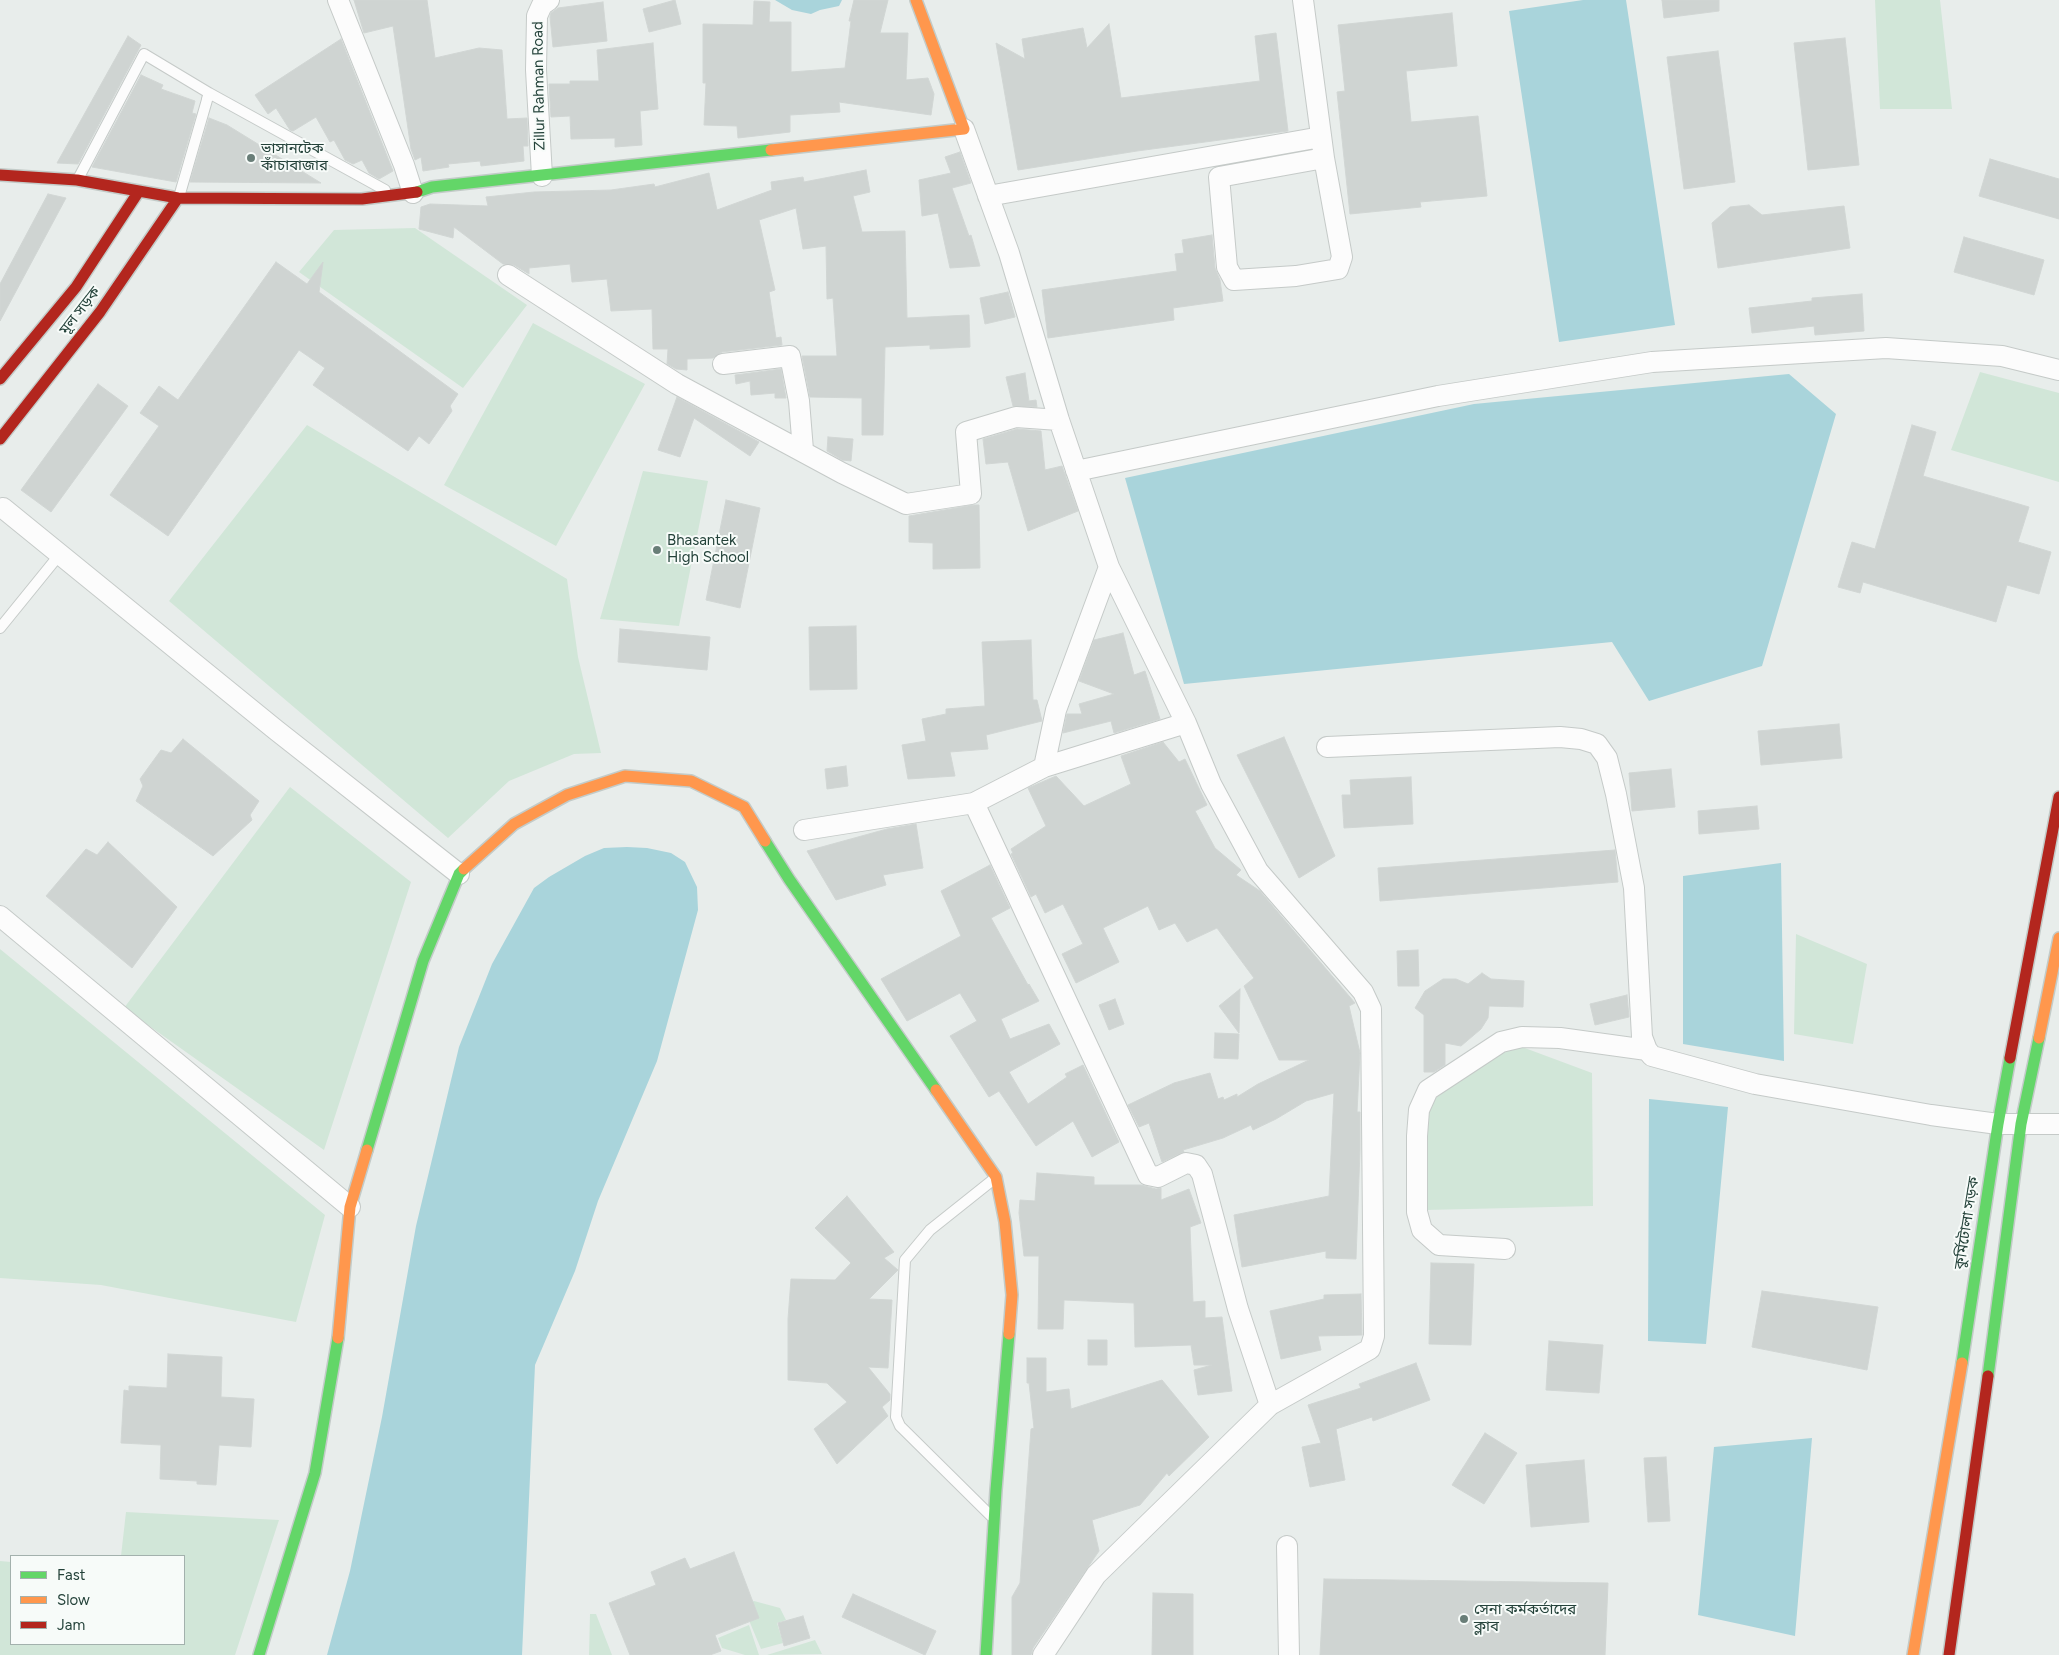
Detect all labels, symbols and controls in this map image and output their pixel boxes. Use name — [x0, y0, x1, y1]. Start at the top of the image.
street label: Zillur Rahman Road — [529, 21, 549, 151]
place label: ভাসানটেক কাঁচাবাজার — [261, 140, 328, 175]
marker: ভাসানটেক কাঁচাবাজার — [245, 152, 257, 164]
street label: মূল সড়ক — [56, 283, 104, 339]
place label: Bhasantek High School — [667, 532, 749, 567]
marker: Bhasantek High School — [651, 544, 663, 556]
street label: কুর্মিটোলা সড়ক — [1951, 1175, 1983, 1271]
legend — [10, 1555, 185, 1645]
text: Fast — [57, 1566, 85, 1584]
text: Slow — [57, 1591, 90, 1609]
place label: সেনা কর্মকর্তাদের ক্লাব — [1474, 1601, 1576, 1636]
marker: সেনা কর্মকর্তাদের ক্লাব — [1458, 1613, 1470, 1625]
text: Jam — [57, 1616, 85, 1634]

